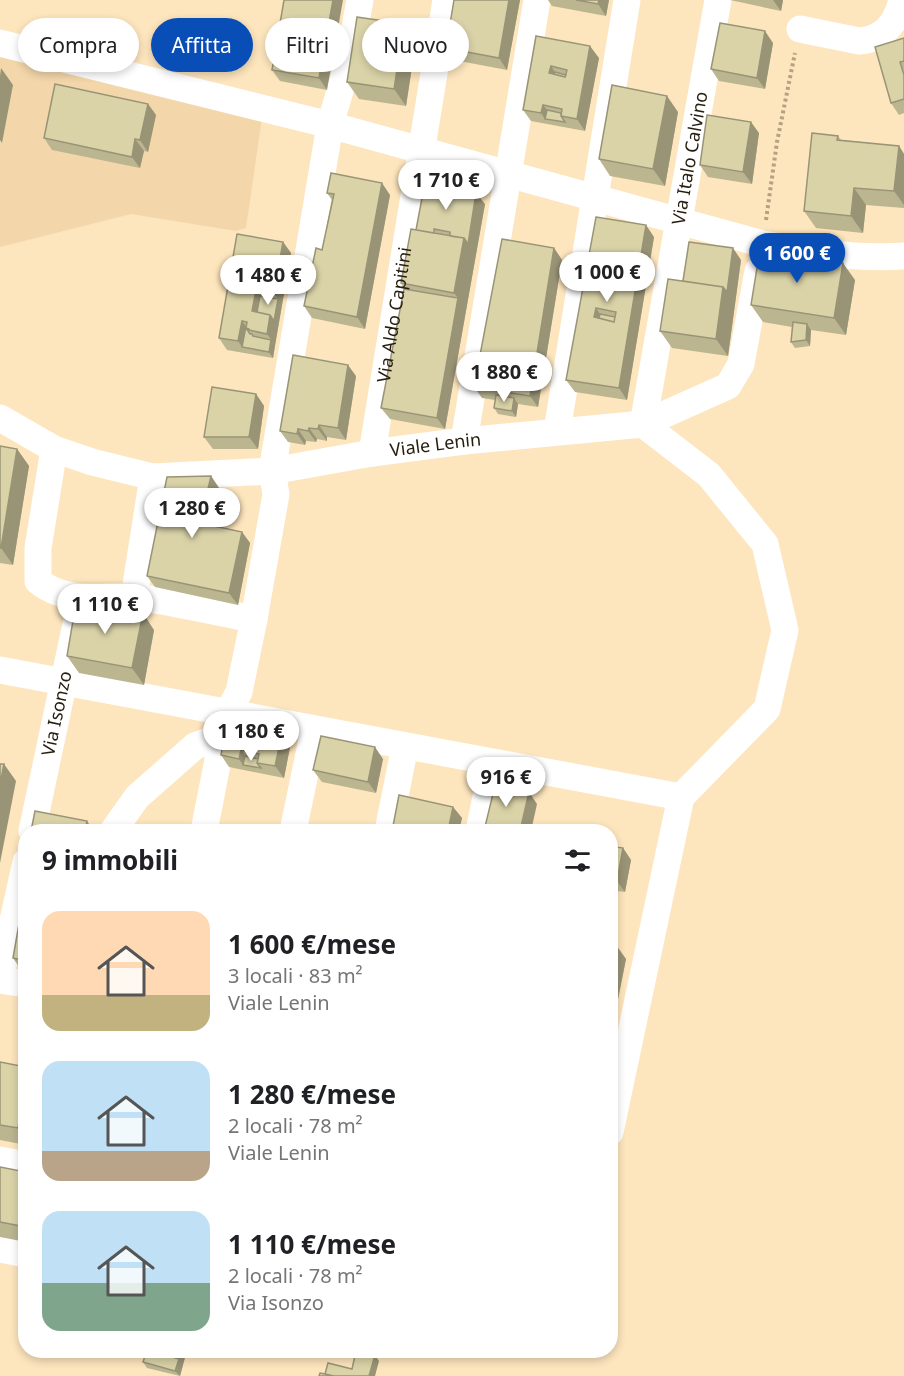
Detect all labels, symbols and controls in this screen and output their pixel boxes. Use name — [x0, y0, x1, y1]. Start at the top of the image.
chip: Compra — [18, 18, 139, 72]
chip: Affitta — [151, 18, 253, 72]
chip: Filtri — [265, 18, 350, 72]
chip: Nuovo — [362, 18, 469, 72]
street label: Via Italo Calvino — [665, 89, 713, 227]
pin: 1 710 € — [391, 160, 501, 211]
text: 1 710 € — [412, 166, 480, 193]
pin: 1 600 € — [742, 233, 852, 284]
text: 1 600 € — [763, 239, 831, 266]
street label: Via Aldo Capitini — [371, 245, 416, 384]
pin: 1 000 € — [552, 252, 662, 303]
pin: 1 480 € — [213, 255, 323, 306]
text: 1 000 € — [573, 258, 641, 285]
text: 1 480 € — [234, 261, 302, 288]
pin: 1 880 € — [449, 352, 559, 403]
text: 1 880 € — [470, 358, 538, 385]
street label: Viale Lenin — [388, 426, 482, 462]
pin: 1 280 € — [137, 488, 247, 539]
text: 1 280 € — [158, 494, 226, 521]
pin: 1 110 € — [50, 584, 160, 635]
text: 1 110 € — [71, 590, 139, 617]
street label: Via Isonzo — [35, 669, 77, 758]
pin: 1 180 € — [196, 711, 306, 762]
text: 1 180 € — [217, 717, 285, 744]
pin: 916 € — [464, 757, 548, 808]
text: 916 € — [481, 763, 531, 790]
text: 9 immobili — [42, 842, 178, 878]
icon: filters — [561, 844, 594, 877]
text: 1 600 €/mese — [228, 926, 396, 962]
icon: home — [90, 935, 162, 1007]
text: 3 locali · 83 m² — [228, 962, 363, 989]
text: Viale Lenin — [228, 989, 330, 1016]
text: 1 280 €/mese — [228, 1076, 396, 1112]
icon: home — [90, 1085, 162, 1157]
text: 2 locali · 78 m² — [228, 1112, 363, 1139]
text: Viale Lenin — [228, 1139, 330, 1166]
text: 1 110 €/mese — [228, 1226, 396, 1262]
icon: home — [90, 1235, 162, 1307]
text: 2 locali · 78 m² — [228, 1262, 363, 1289]
text: Via Isonzo — [228, 1289, 324, 1316]

